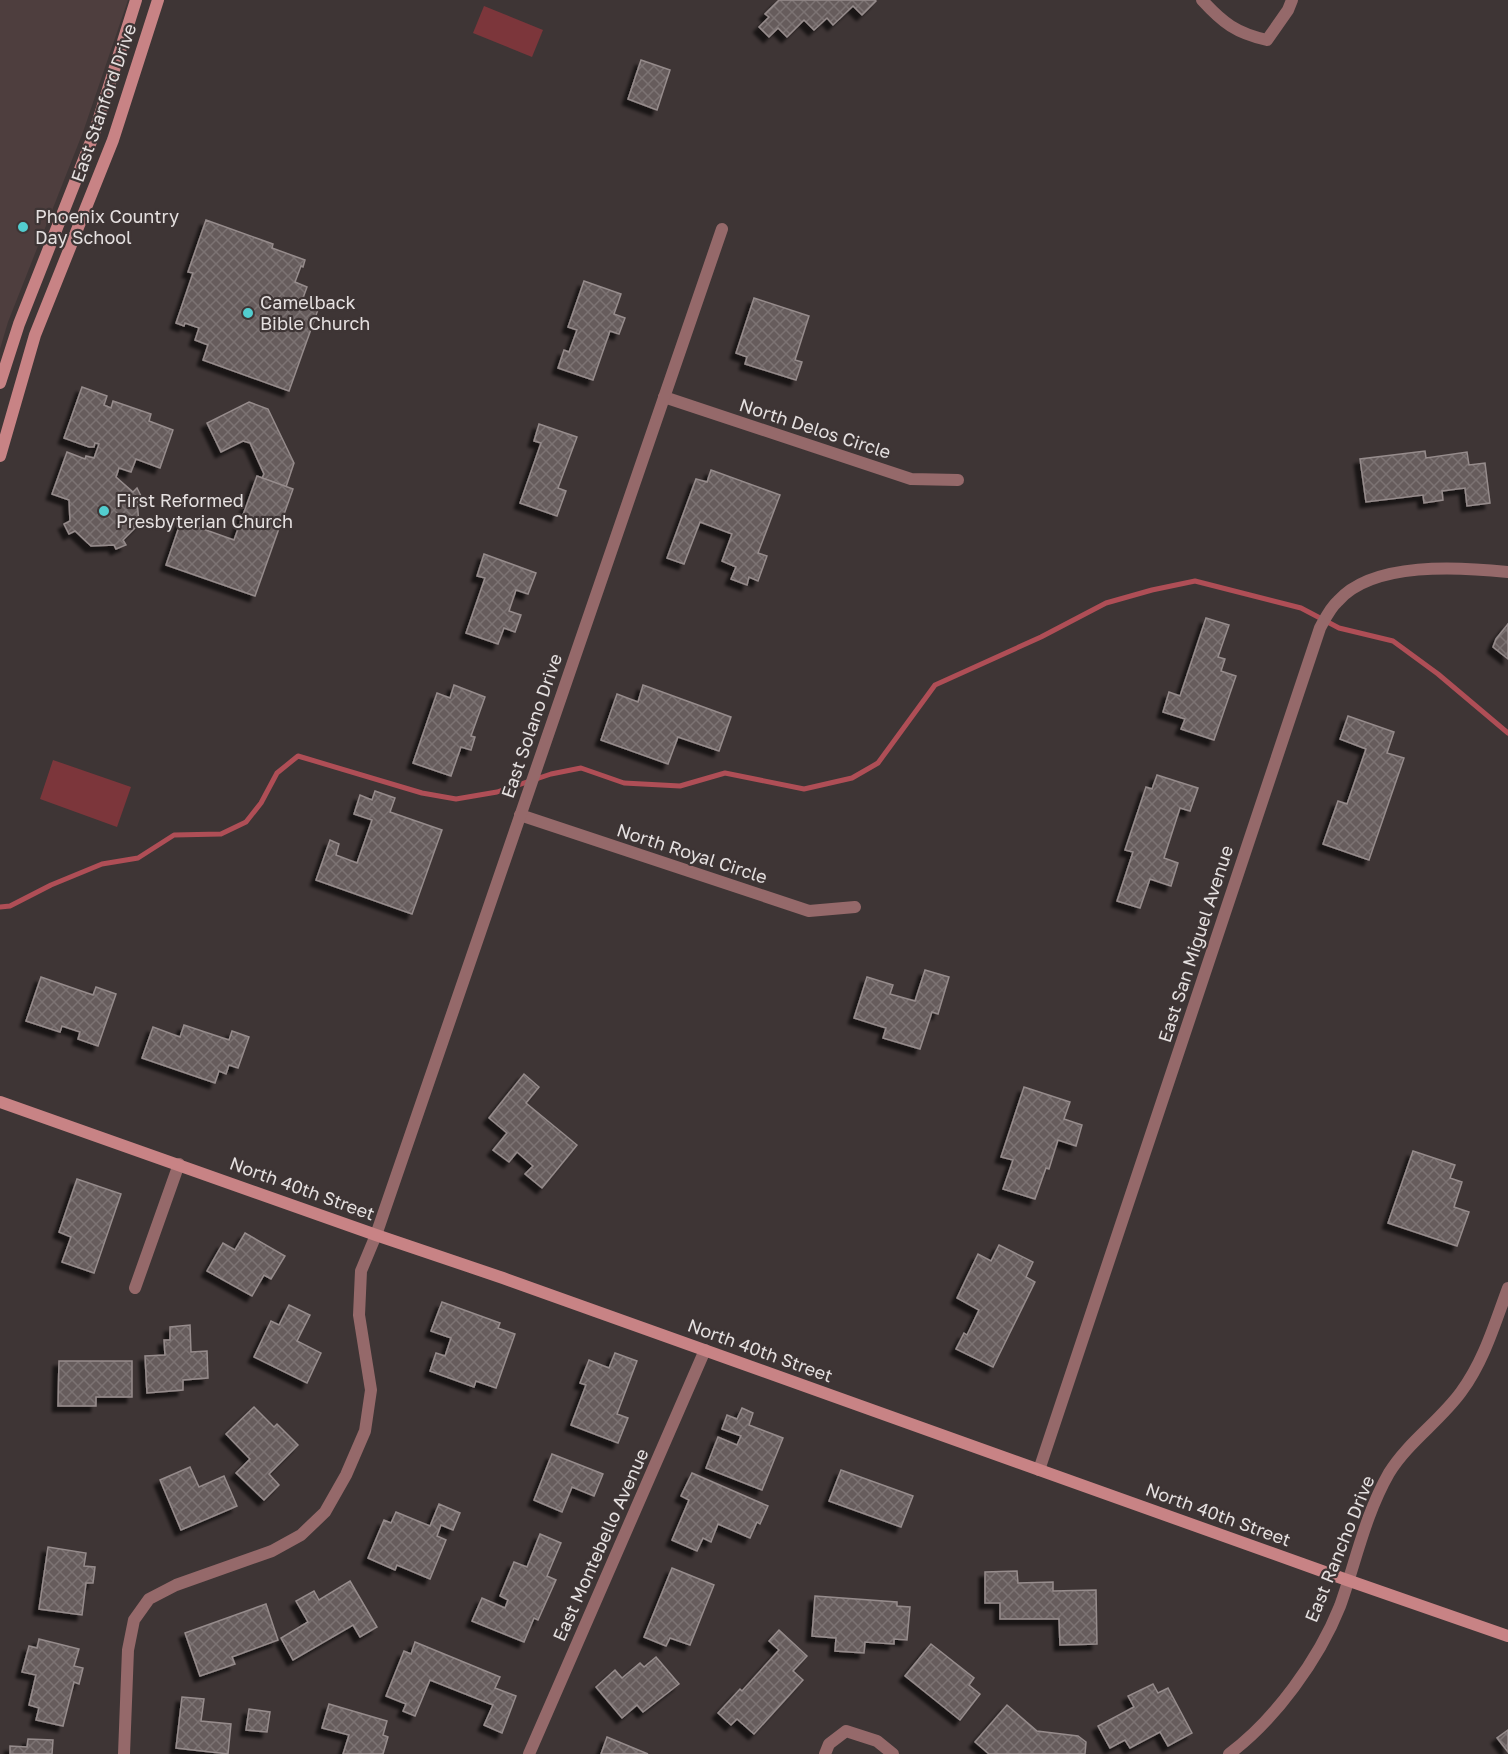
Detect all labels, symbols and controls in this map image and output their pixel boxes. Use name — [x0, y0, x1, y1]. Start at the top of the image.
street label: East Stanford Drive — [66, 21, 140, 185]
place label: Phoenix Country Day School — [35, 205, 179, 248]
marker: Phoenix Country Day School — [16, 220, 30, 234]
place label: Camelback Bible Church — [260, 291, 370, 334]
marker: Camelback Bible Church — [241, 306, 255, 320]
street label: North Delos Circle — [737, 393, 894, 463]
place label: First Reformed Presbyterian Church — [116, 489, 293, 532]
marker: First Reformed Presbyterian Church — [97, 504, 111, 518]
street label: East Solano Drive — [496, 650, 566, 801]
street label: North Royal Circle — [614, 818, 770, 888]
street label: East San Miguel Avenue — [1153, 842, 1237, 1045]
street label: North 40th Street — [227, 1152, 378, 1225]
street label: North 40th Street — [685, 1314, 836, 1387]
street label: East Montebello Avenue — [548, 1445, 653, 1644]
street label: East Rancho Drive — [1300, 1472, 1379, 1625]
street label: North 40th Street — [1143, 1478, 1294, 1551]

